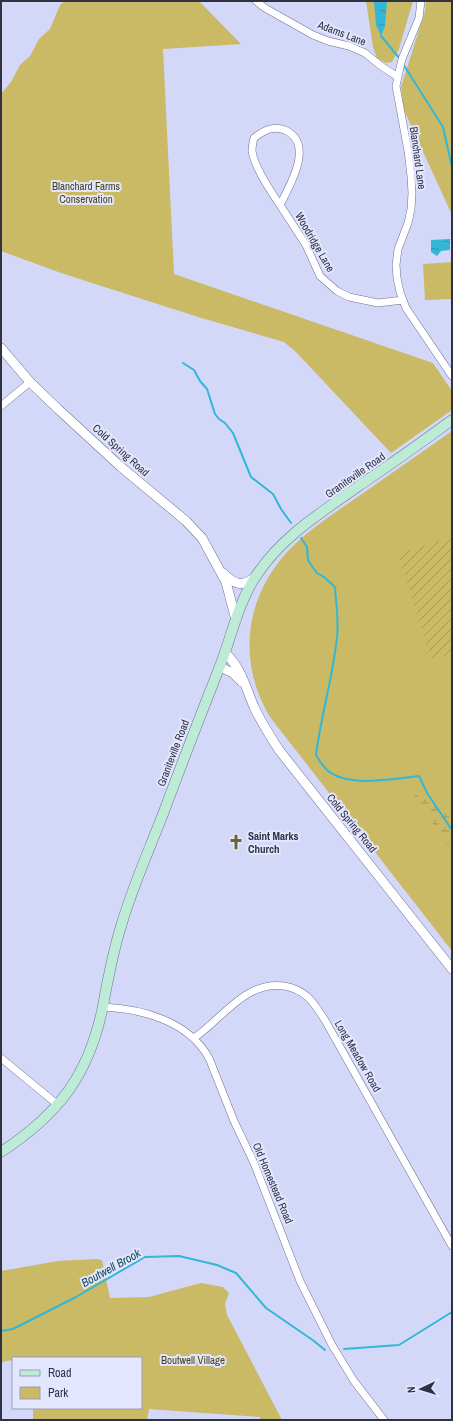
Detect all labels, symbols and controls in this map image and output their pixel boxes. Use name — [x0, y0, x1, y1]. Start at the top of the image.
street label: Adams Lane — [315, 17, 368, 49]
street label: Blanchard Lane — [407, 126, 429, 190]
park label: Blanchard Farms Conservation — [52, 179, 121, 206]
street label: Woodridge Lane — [292, 210, 338, 274]
street label: Cold Spring Road — [90, 421, 152, 479]
street label: Graniteville Road — [322, 449, 388, 501]
street label: Graniteville Road — [154, 718, 192, 788]
street label: Cold Spring Road — [324, 791, 380, 855]
place label: Saint Marks Church — [248, 829, 299, 856]
church icon: Saint Marks Church — [227, 833, 245, 851]
street label: Long Meadow Road — [332, 1018, 384, 1094]
street label: Old Homestead Road — [250, 1140, 296, 1226]
water label: Boutwell Brook — [78, 1245, 145, 1291]
park label: Boutwell Village — [161, 1353, 225, 1367]
legend — [12, 1357, 142, 1409]
text: Road — [48, 1365, 72, 1381]
north arrow — [401, 1369, 441, 1409]
text: Park — [48, 1385, 68, 1401]
text: N — [404, 1386, 418, 1393]

